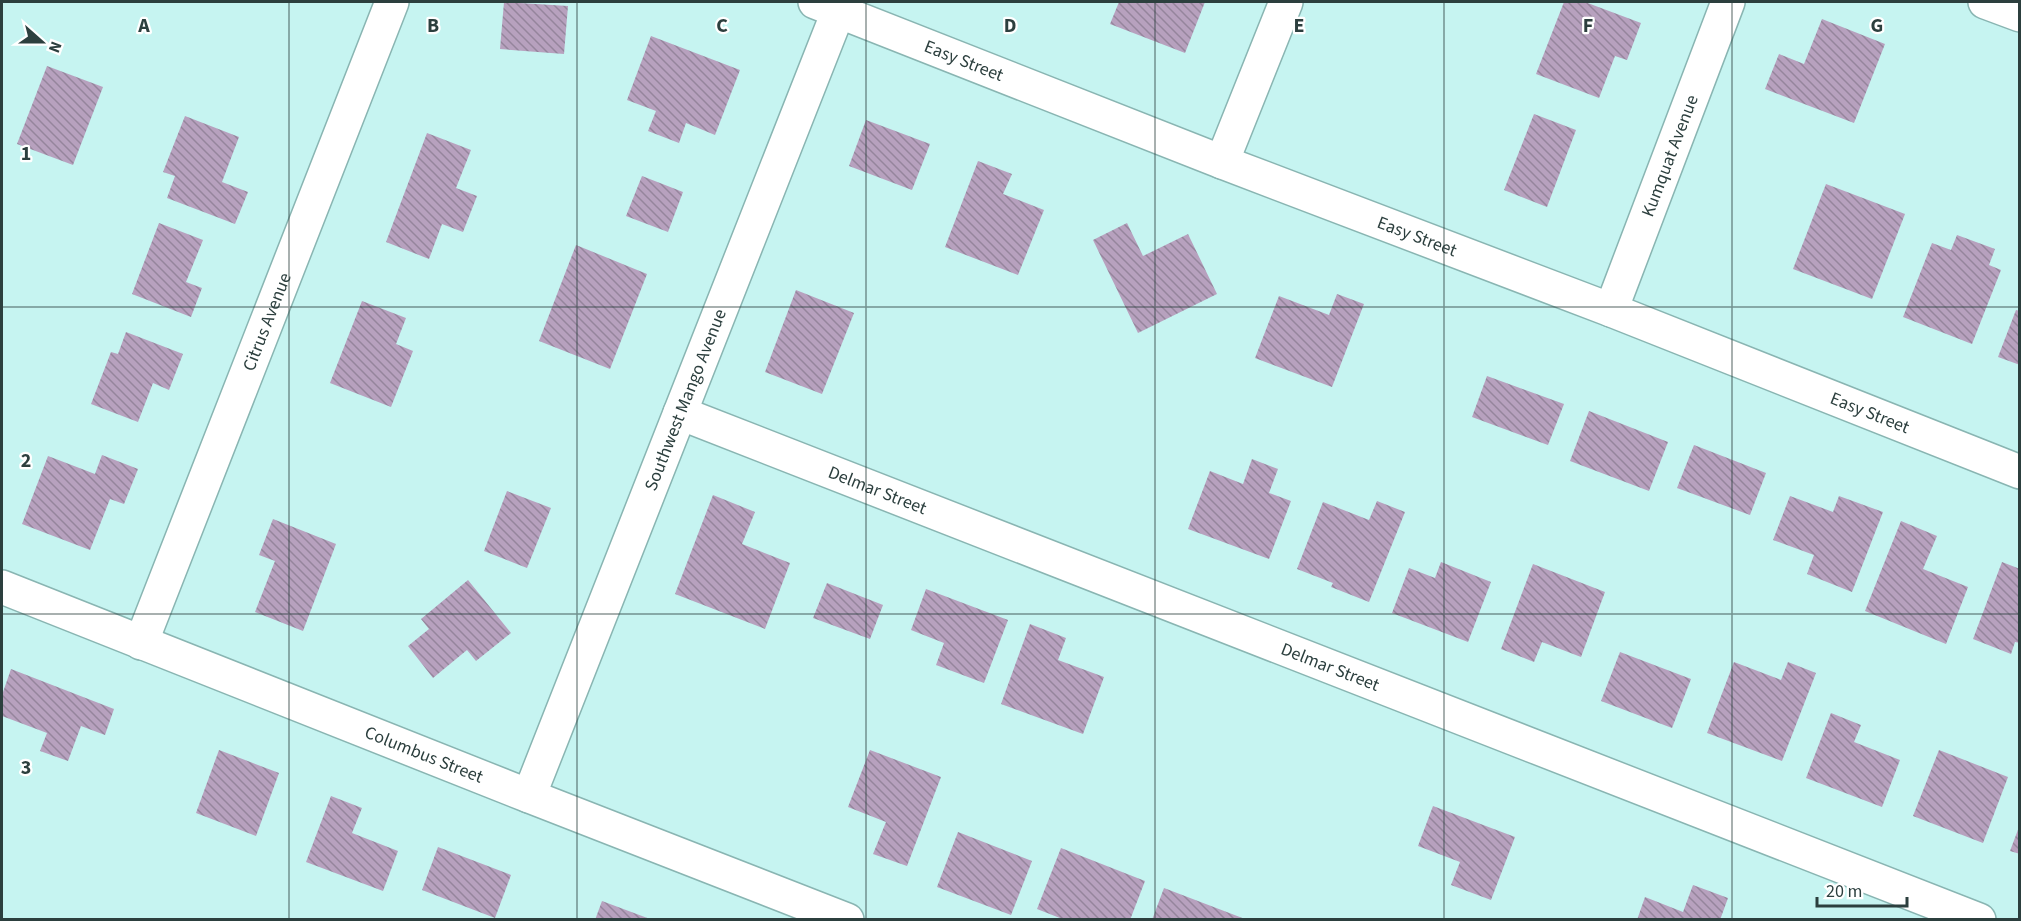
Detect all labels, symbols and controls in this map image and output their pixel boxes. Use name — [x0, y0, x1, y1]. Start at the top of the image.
north arrow — [12, 12, 72, 72]
text: A — [137, 12, 150, 40]
text: B — [427, 12, 439, 40]
text: C — [716, 12, 728, 40]
text: D — [1004, 12, 1016, 40]
text: E — [1294, 12, 1304, 40]
text: F — [1583, 12, 1593, 40]
text: G — [1871, 12, 1883, 40]
street label: Easy Street — [920, 34, 1007, 88]
text: N — [43, 38, 67, 56]
street label: Kumquat Avenue — [1636, 91, 1705, 221]
text: 1 — [21, 140, 31, 168]
street label: Easy Street — [1373, 210, 1460, 263]
street label: Citrus Avenue — [237, 269, 298, 375]
street label: Southwest Mango Avenue — [639, 305, 733, 494]
street label: Easy Street — [1826, 386, 1913, 440]
text: 2 — [21, 447, 31, 475]
street label: Delmar Street — [824, 460, 930, 521]
street label: Delmar Street — [1277, 637, 1383, 698]
street label: Columbus Street — [361, 720, 487, 790]
text: 3 — [21, 754, 31, 782]
scale bar — [1817, 870, 1907, 908]
text: 20 m — [1826, 879, 1862, 904]

